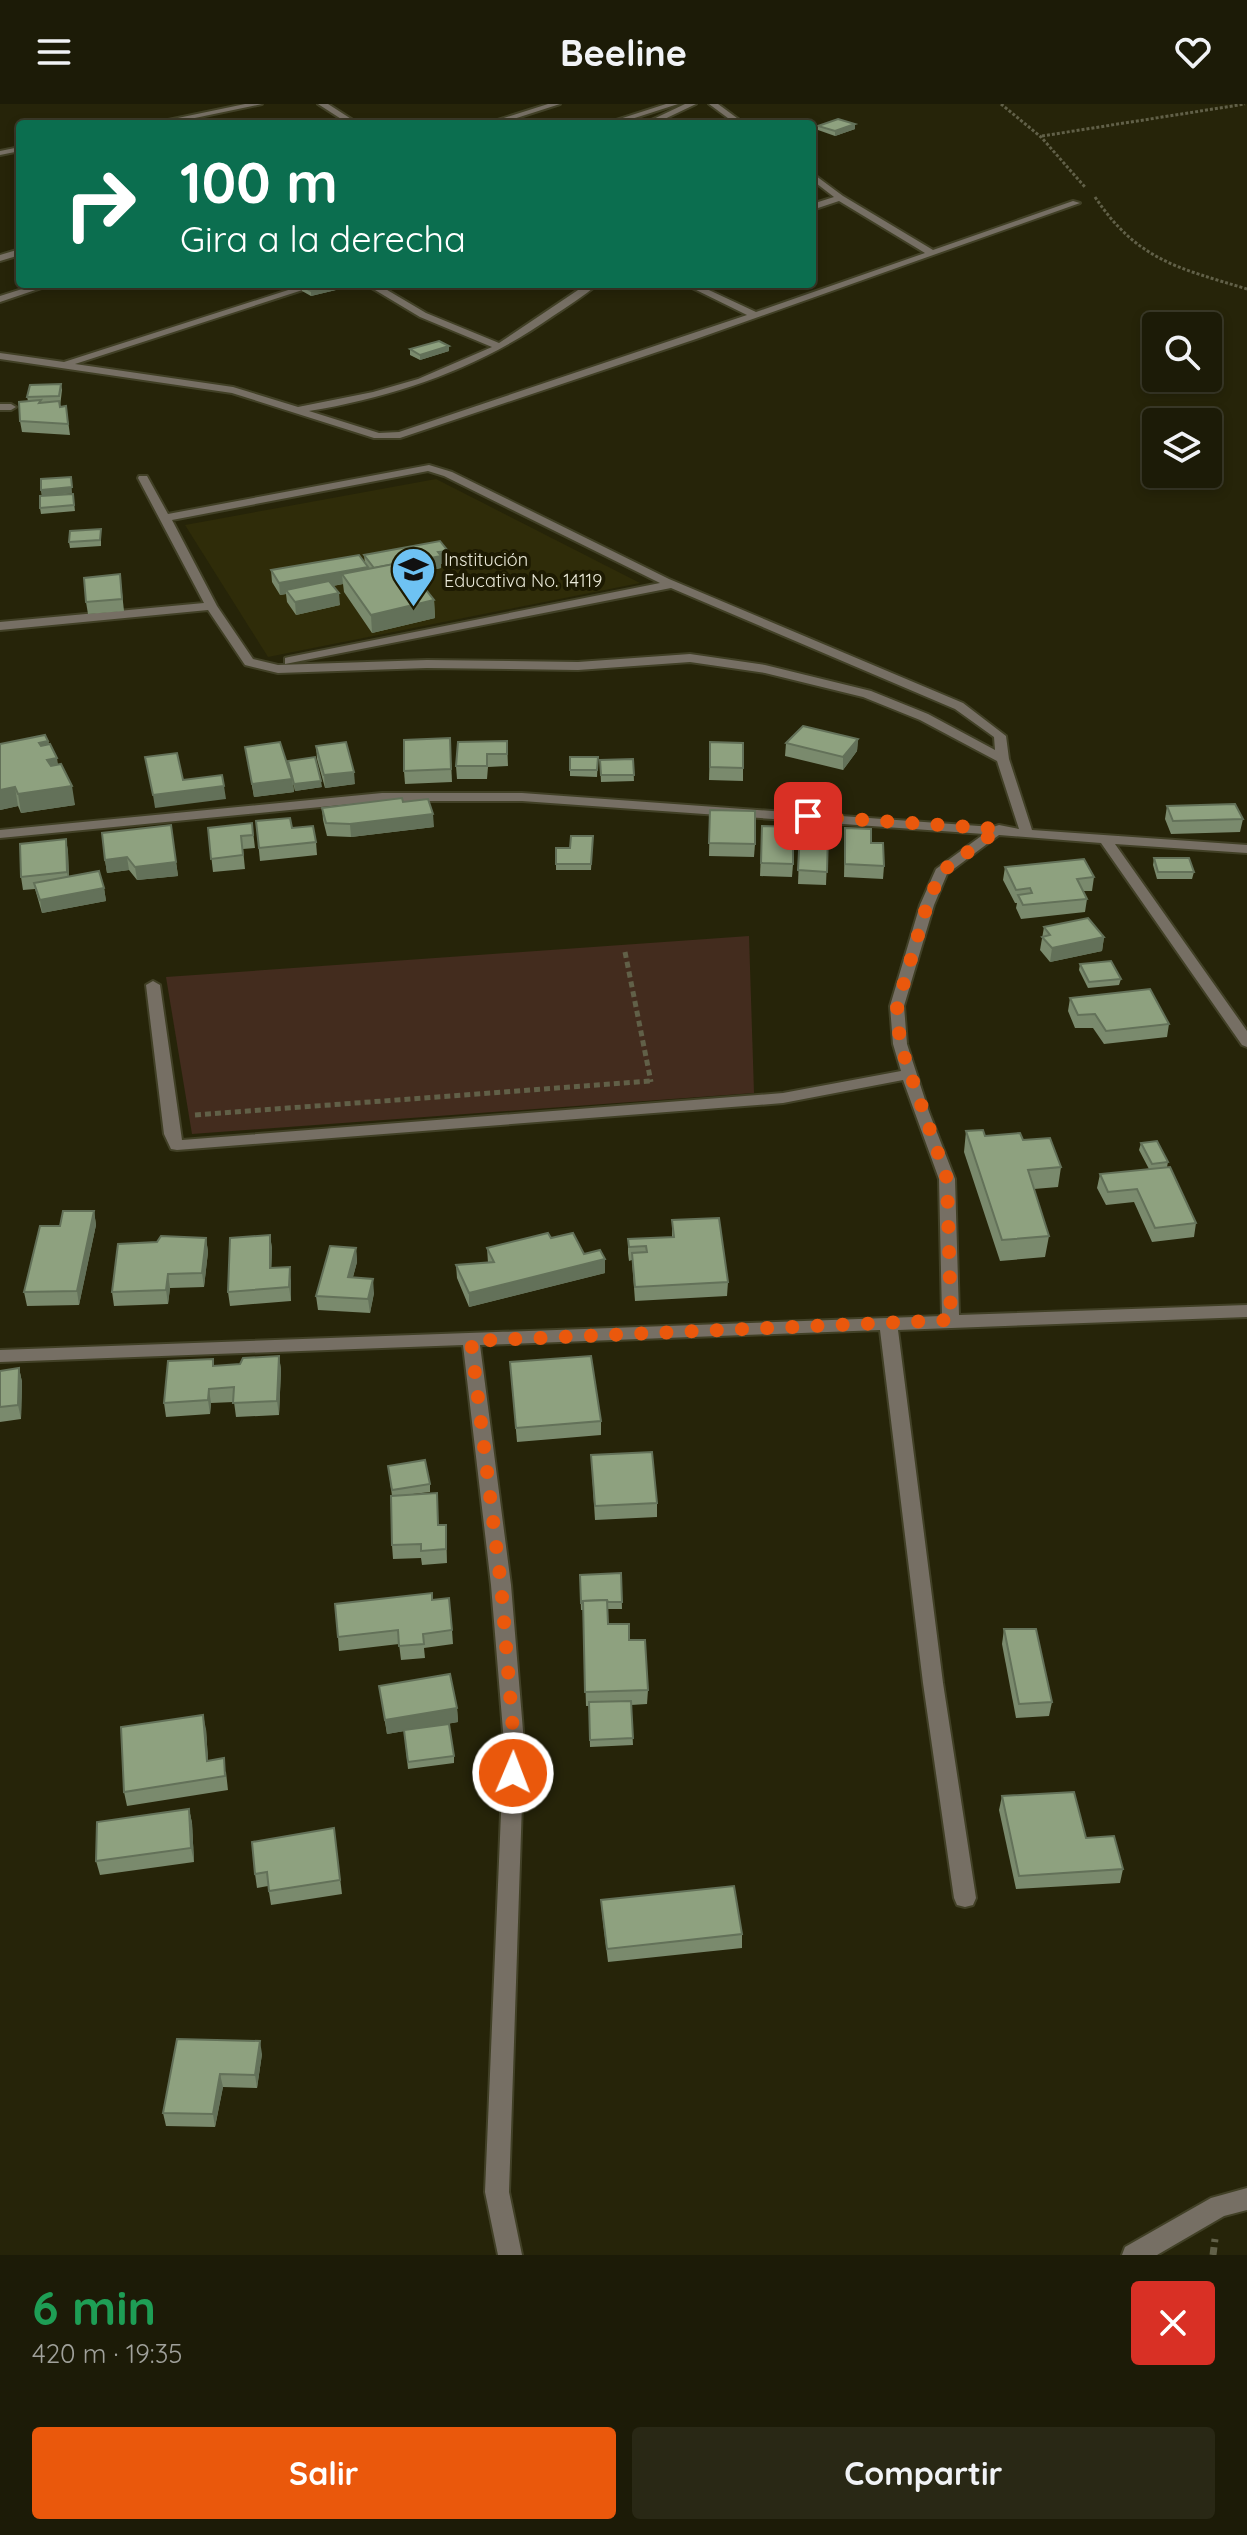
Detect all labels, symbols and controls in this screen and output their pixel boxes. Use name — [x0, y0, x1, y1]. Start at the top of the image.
icon: menu — [32, 30, 76, 74]
text: Beeline — [560, 30, 687, 75]
icon: heart — [1171, 30, 1215, 74]
text: 100 m — [180, 147, 338, 217]
icon: right — [48, 152, 152, 256]
text: Gira a la derecha — [180, 216, 466, 261]
map controls — [1142, 312, 1222, 488]
button: search — [1142, 312, 1222, 392]
button: layers — [1142, 408, 1222, 488]
school or university icon: Institución Educativa No. 14119 — [389, 546, 437, 609]
place label: Institución Educativa No. 14119 — [444, 548, 602, 592]
pin — [774, 782, 842, 850]
icon: arrive — [786, 794, 830, 838]
position arrow — [471, 1731, 555, 1815]
text: 6 min — [32, 2277, 156, 2337]
button: close — [1131, 2281, 1215, 2365]
text: 420 m · 19:35 — [32, 2337, 182, 2370]
button: Salir — [32, 2427, 616, 2519]
button: Compartir — [632, 2427, 1215, 2519]

